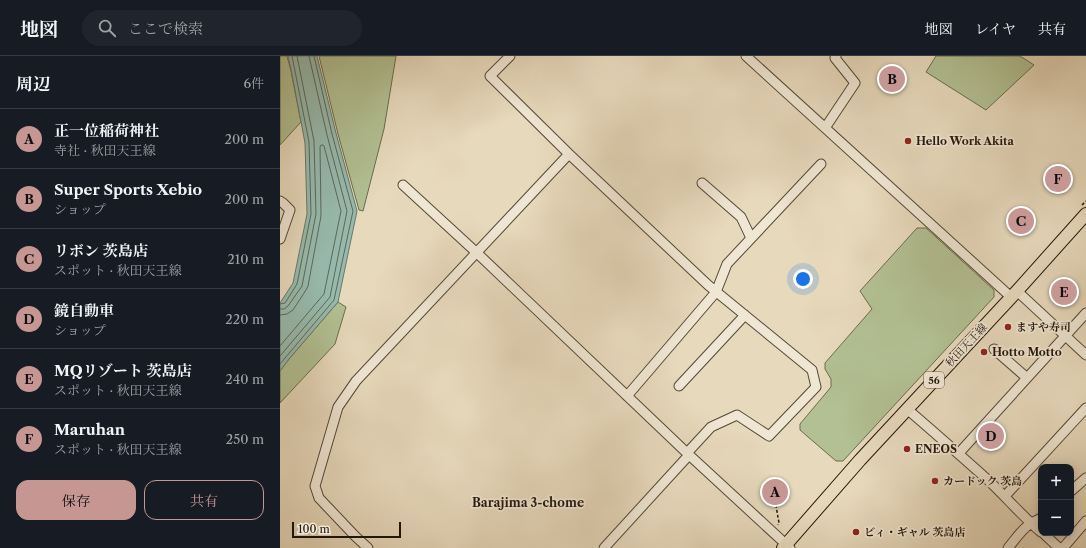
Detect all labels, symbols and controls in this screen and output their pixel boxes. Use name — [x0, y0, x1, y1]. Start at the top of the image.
search box — [82, 10, 362, 46]
icon: search — [96, 17, 118, 39]
text: 地図 — [20, 18, 58, 41]
text: ここで検索 — [128, 19, 203, 38]
text: 地図 — [925, 20, 953, 38]
text: レイヤ — [975, 20, 1016, 38]
text: 共有 — [1038, 20, 1066, 38]
pin: B — [879, 64, 905, 94]
text: 周辺 — [16, 74, 50, 94]
text: 6件 — [243, 75, 264, 91]
text: 正一位稲荷神社 — [54, 121, 159, 140]
text: A — [24, 131, 34, 147]
text: 200 m — [224, 131, 264, 147]
place label: Hello Work Akita — [916, 134, 1014, 148]
marker: Hello Work Akita — [903, 136, 913, 146]
text: 寺社 · 秋田天王線 — [54, 142, 156, 158]
pin: F — [1045, 164, 1071, 194]
text: Super Sports Xebio — [54, 180, 202, 199]
text: B — [24, 191, 34, 207]
text: 200 m — [224, 191, 264, 207]
text: ショップ — [54, 201, 106, 217]
pin: C — [1008, 206, 1034, 236]
text: リボン 茨島店 — [54, 241, 148, 260]
text: C — [24, 251, 34, 267]
text: 210 m — [227, 251, 264, 267]
text: スポット · 秋田天王線 — [54, 262, 182, 278]
your location — [793, 269, 813, 289]
pin: E — [1051, 277, 1077, 307]
text: 鏡自動車 — [54, 301, 114, 320]
text: D — [23, 311, 35, 327]
text: 220 m — [225, 311, 264, 327]
street label: 秋田天王線 — [942, 320, 990, 370]
place label: ますや寿司 — [1016, 320, 1071, 334]
text: ショップ — [54, 322, 106, 338]
marker: ますや寿司 — [1003, 322, 1013, 332]
place label: Hotto Motto — [992, 345, 1062, 359]
marker: Hotto Motto — [979, 347, 989, 357]
text: MQリゾート 茨島店 — [54, 361, 191, 380]
text: E — [24, 371, 34, 387]
text: 240 m — [225, 371, 264, 387]
road number: 56 — [924, 372, 944, 388]
text: スポット · 秋田天王線 — [54, 382, 182, 398]
text: Maruhan — [54, 420, 125, 439]
pin: D — [978, 421, 1004, 451]
text: F — [25, 431, 33, 447]
text: 250 m — [226, 431, 264, 447]
text: スポット · 秋田天王線 — [54, 441, 182, 457]
place label: ENEOS — [915, 442, 957, 456]
marker: ENEOS — [902, 444, 912, 454]
map controls — [1038, 464, 1074, 536]
button: + — [1038, 464, 1074, 500]
place label: カードック 茨島 — [943, 474, 1022, 488]
marker: カードック 茨島 — [930, 476, 940, 486]
pin: A — [762, 477, 788, 507]
button: 保存 — [16, 480, 136, 520]
button: 共有 — [144, 480, 264, 520]
district label: Barajima 3-chome — [472, 495, 584, 510]
button: − — [1038, 500, 1074, 536]
scale bar — [292, 520, 401, 539]
text: 100 m — [298, 522, 330, 536]
place label: ビィ・ギャル 茨島店 — [864, 525, 966, 539]
marker: ビィ・ギャル 茨島店 — [851, 527, 861, 537]

